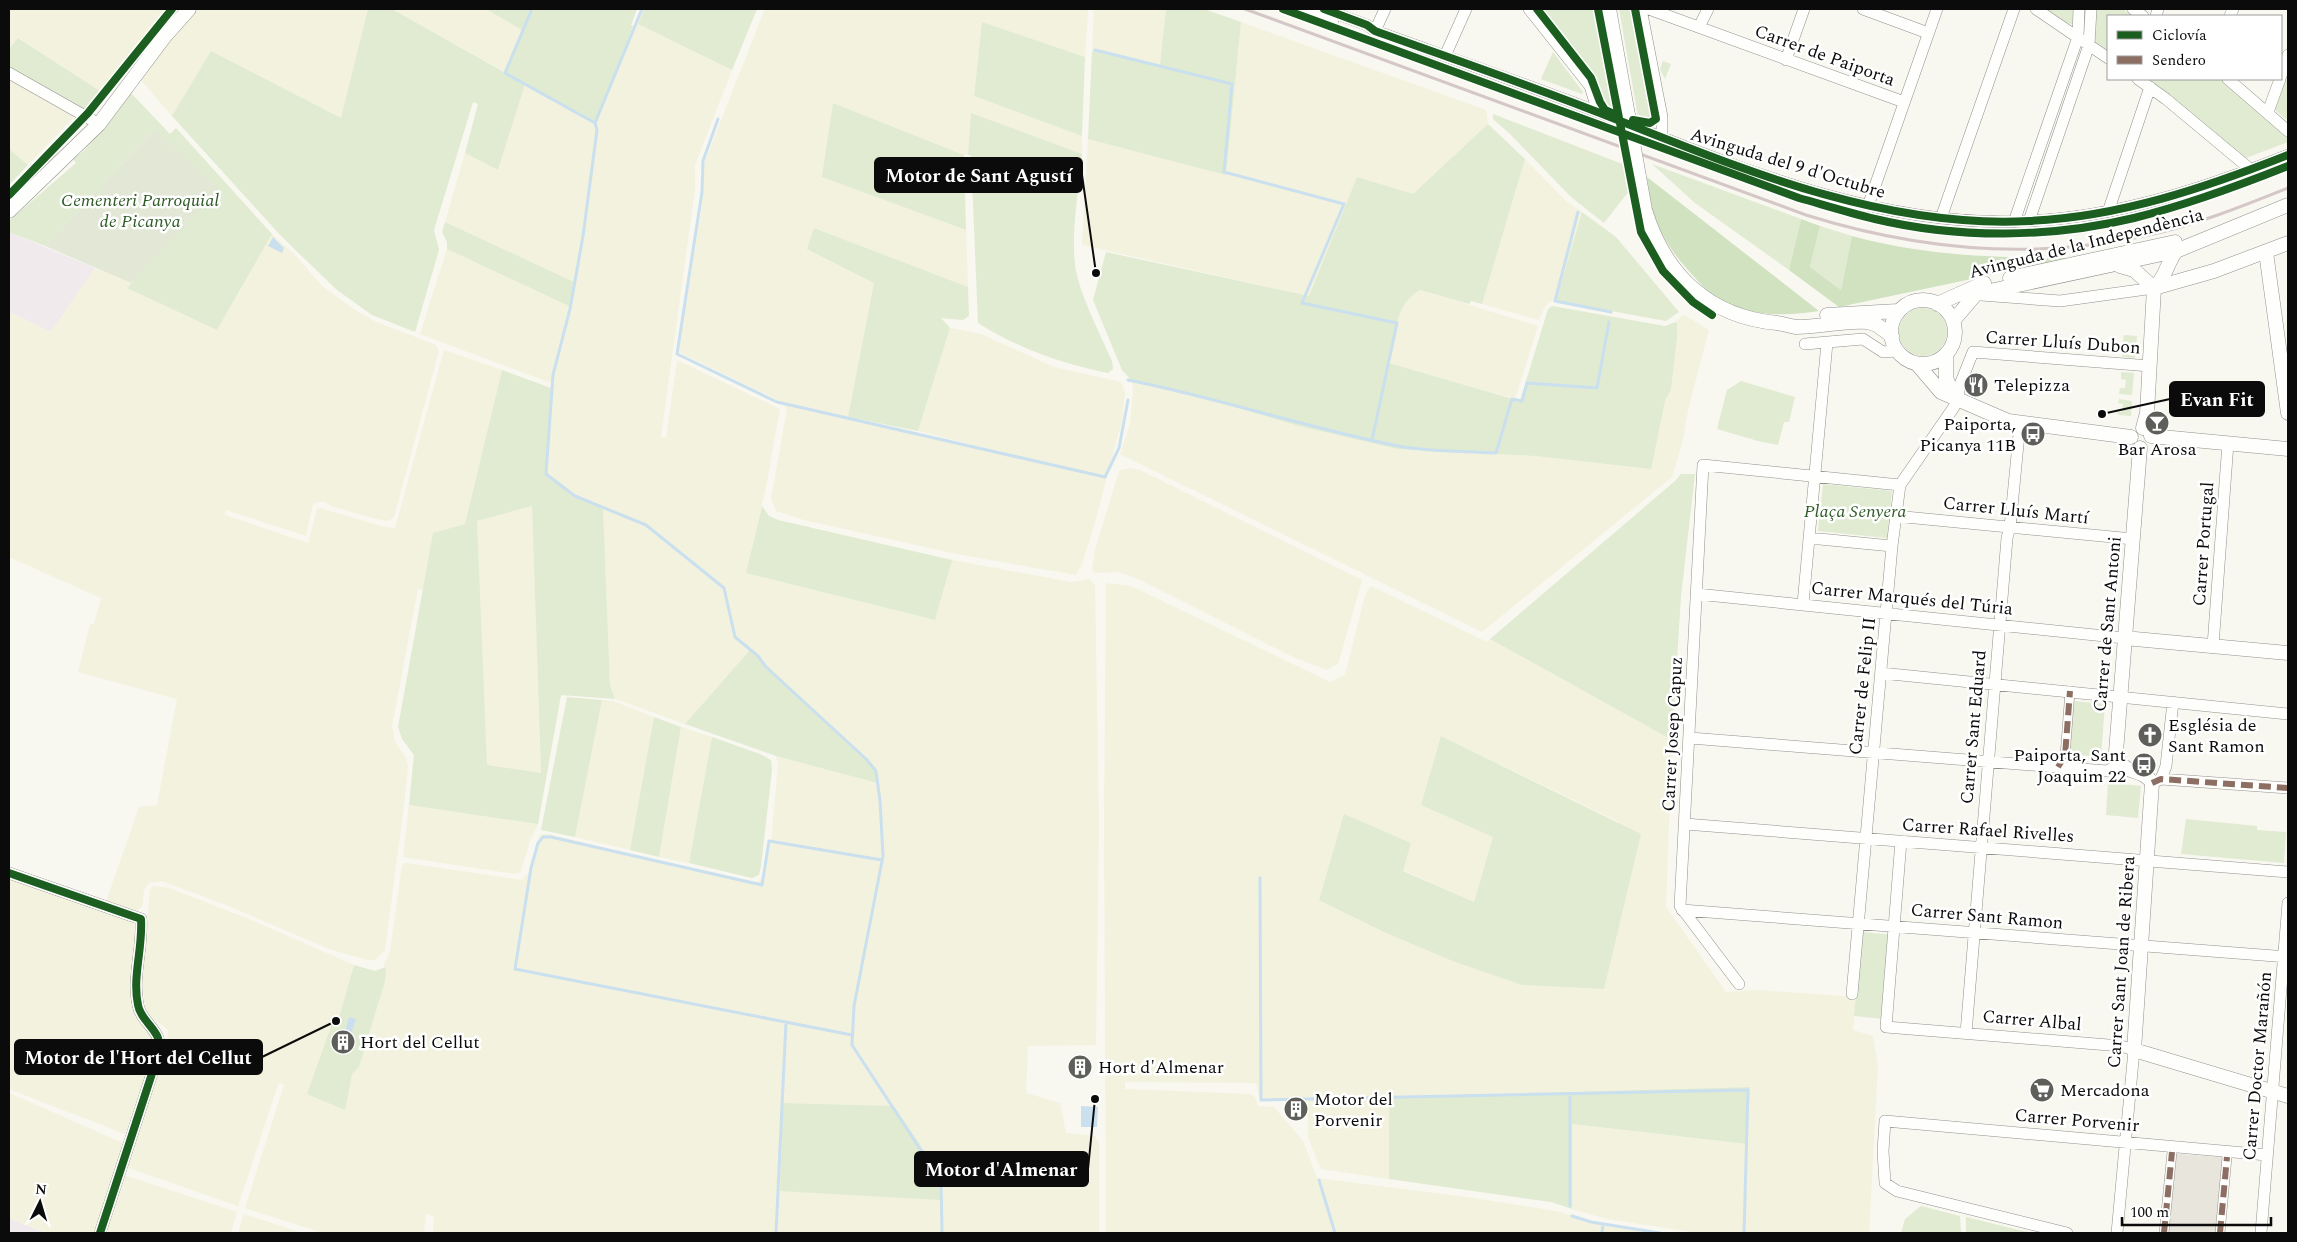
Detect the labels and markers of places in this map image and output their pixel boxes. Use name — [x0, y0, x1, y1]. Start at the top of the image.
callout: Motor de Sant Agustí — [875, 158, 1082, 192]
restaurant icon: Telepizza — [1963, 372, 1989, 398]
place label: Telepizza — [1994, 372, 2070, 399]
callout: Evan Fit — [2170, 382, 2264, 416]
bar icon: Bar Arosa — [2144, 410, 2170, 436]
place label: Paiporta, Picanya 11B — [1919, 411, 2016, 459]
bus stop icon: Paiporta, Picanya 11B — [2020, 421, 2046, 447]
place label: Bar Arosa — [2117, 436, 2197, 463]
place label: Església de Sant Ramon — [2168, 712, 2265, 760]
church icon: Església de Sant Ramon — [2137, 722, 2163, 748]
place label: Paiporta, Sant Joaquim 22 — [2014, 742, 2126, 790]
bus stop icon: Paiporta, Sant Joaquim 22 — [2131, 752, 2157, 778]
building icon: Hort del Cellut — [330, 1029, 356, 1055]
place label: Hort del Cellut — [360, 1029, 480, 1056]
callout: Motor de l'Hort del Cellut — [15, 1040, 262, 1074]
building icon: Hort d'Almenar — [1067, 1054, 1093, 1080]
place label: Hort d'Almenar — [1098, 1054, 1224, 1081]
supermarket icon: Mercadona — [2029, 1077, 2055, 1103]
place label: Mercadona — [2060, 1077, 2150, 1104]
place label: Motor del Porvenir — [1314, 1086, 1393, 1134]
building icon: Motor del Porvenir — [1283, 1096, 1309, 1122]
callout: Motor d'Almenar — [915, 1152, 1088, 1186]

